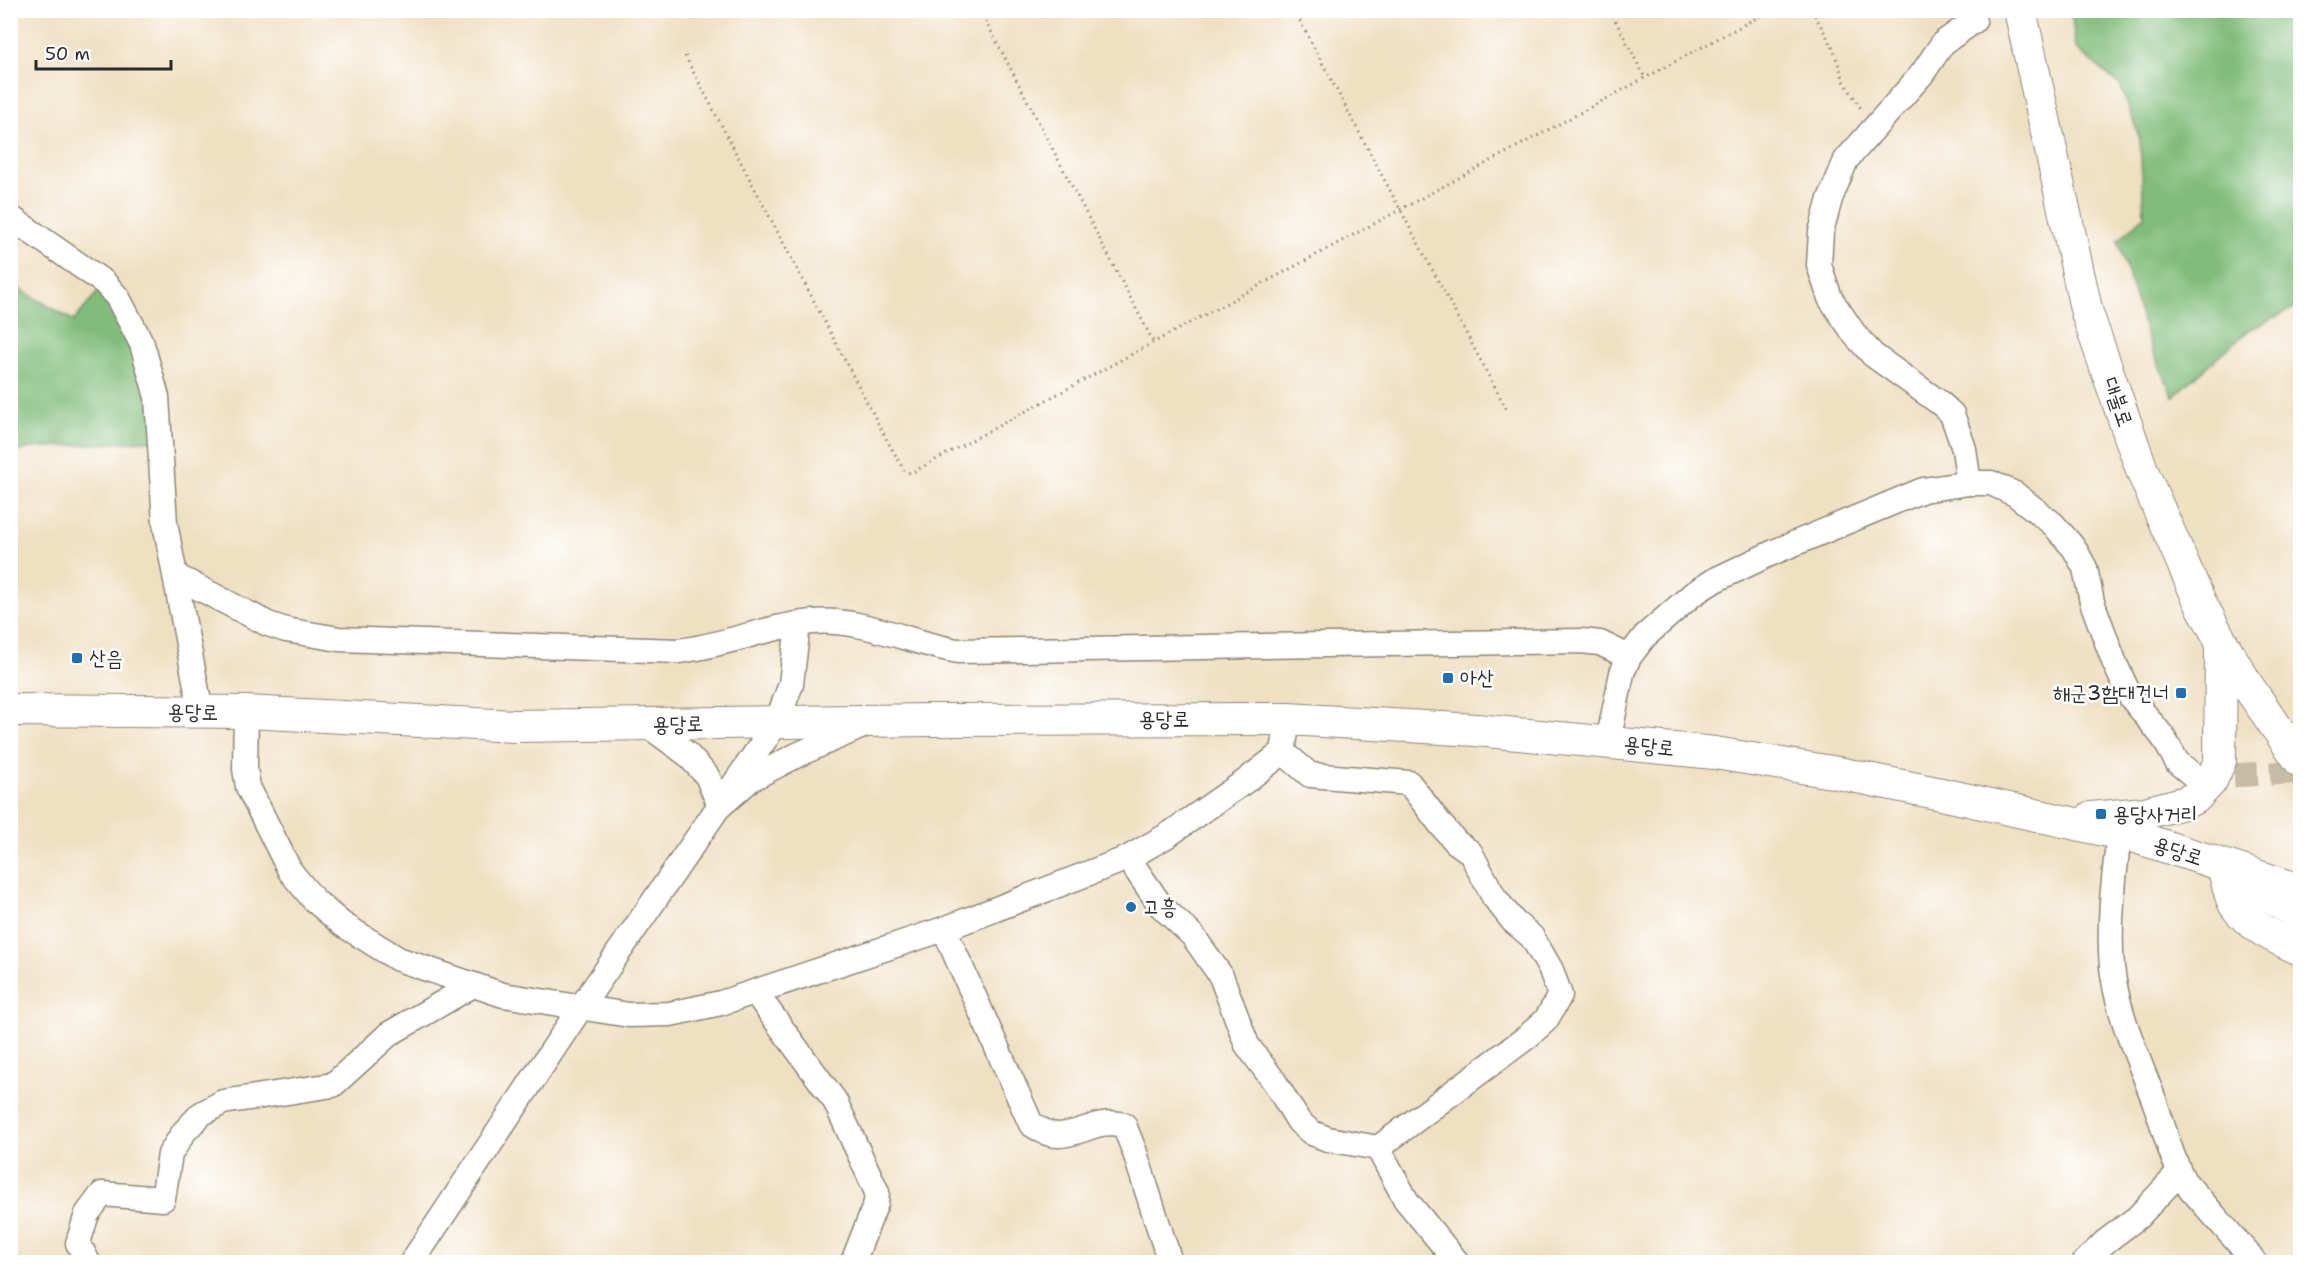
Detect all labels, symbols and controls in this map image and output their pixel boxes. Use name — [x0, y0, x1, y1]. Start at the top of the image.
scale bar — [36, 33, 171, 71]
text: 50 m — [45, 42, 90, 66]
street label: 대불로 — [2097, 373, 2139, 431]
place label: 산음 — [89, 644, 123, 672]
marker: 산음 — [70, 651, 84, 665]
place label: 아산 — [1460, 664, 1494, 692]
marker: 아산 — [1441, 671, 1455, 685]
place label: 해군3함대건너 — [2053, 679, 2169, 707]
marker: 해군3함대건너 — [2174, 686, 2188, 700]
street label: 용당로 — [167, 698, 219, 726]
street label: 용당로 — [1139, 705, 1189, 733]
street label: 용당로 — [652, 710, 704, 738]
street label: 용당로 — [1622, 729, 1676, 763]
place label: 용당사거리 — [2113, 800, 2198, 828]
marker: 용당사거리 — [2094, 807, 2108, 821]
street label: 용당로 — [2150, 830, 2206, 872]
place label: 고흥 — [1143, 893, 1177, 921]
marker: 고흥 — [1124, 900, 1138, 914]

